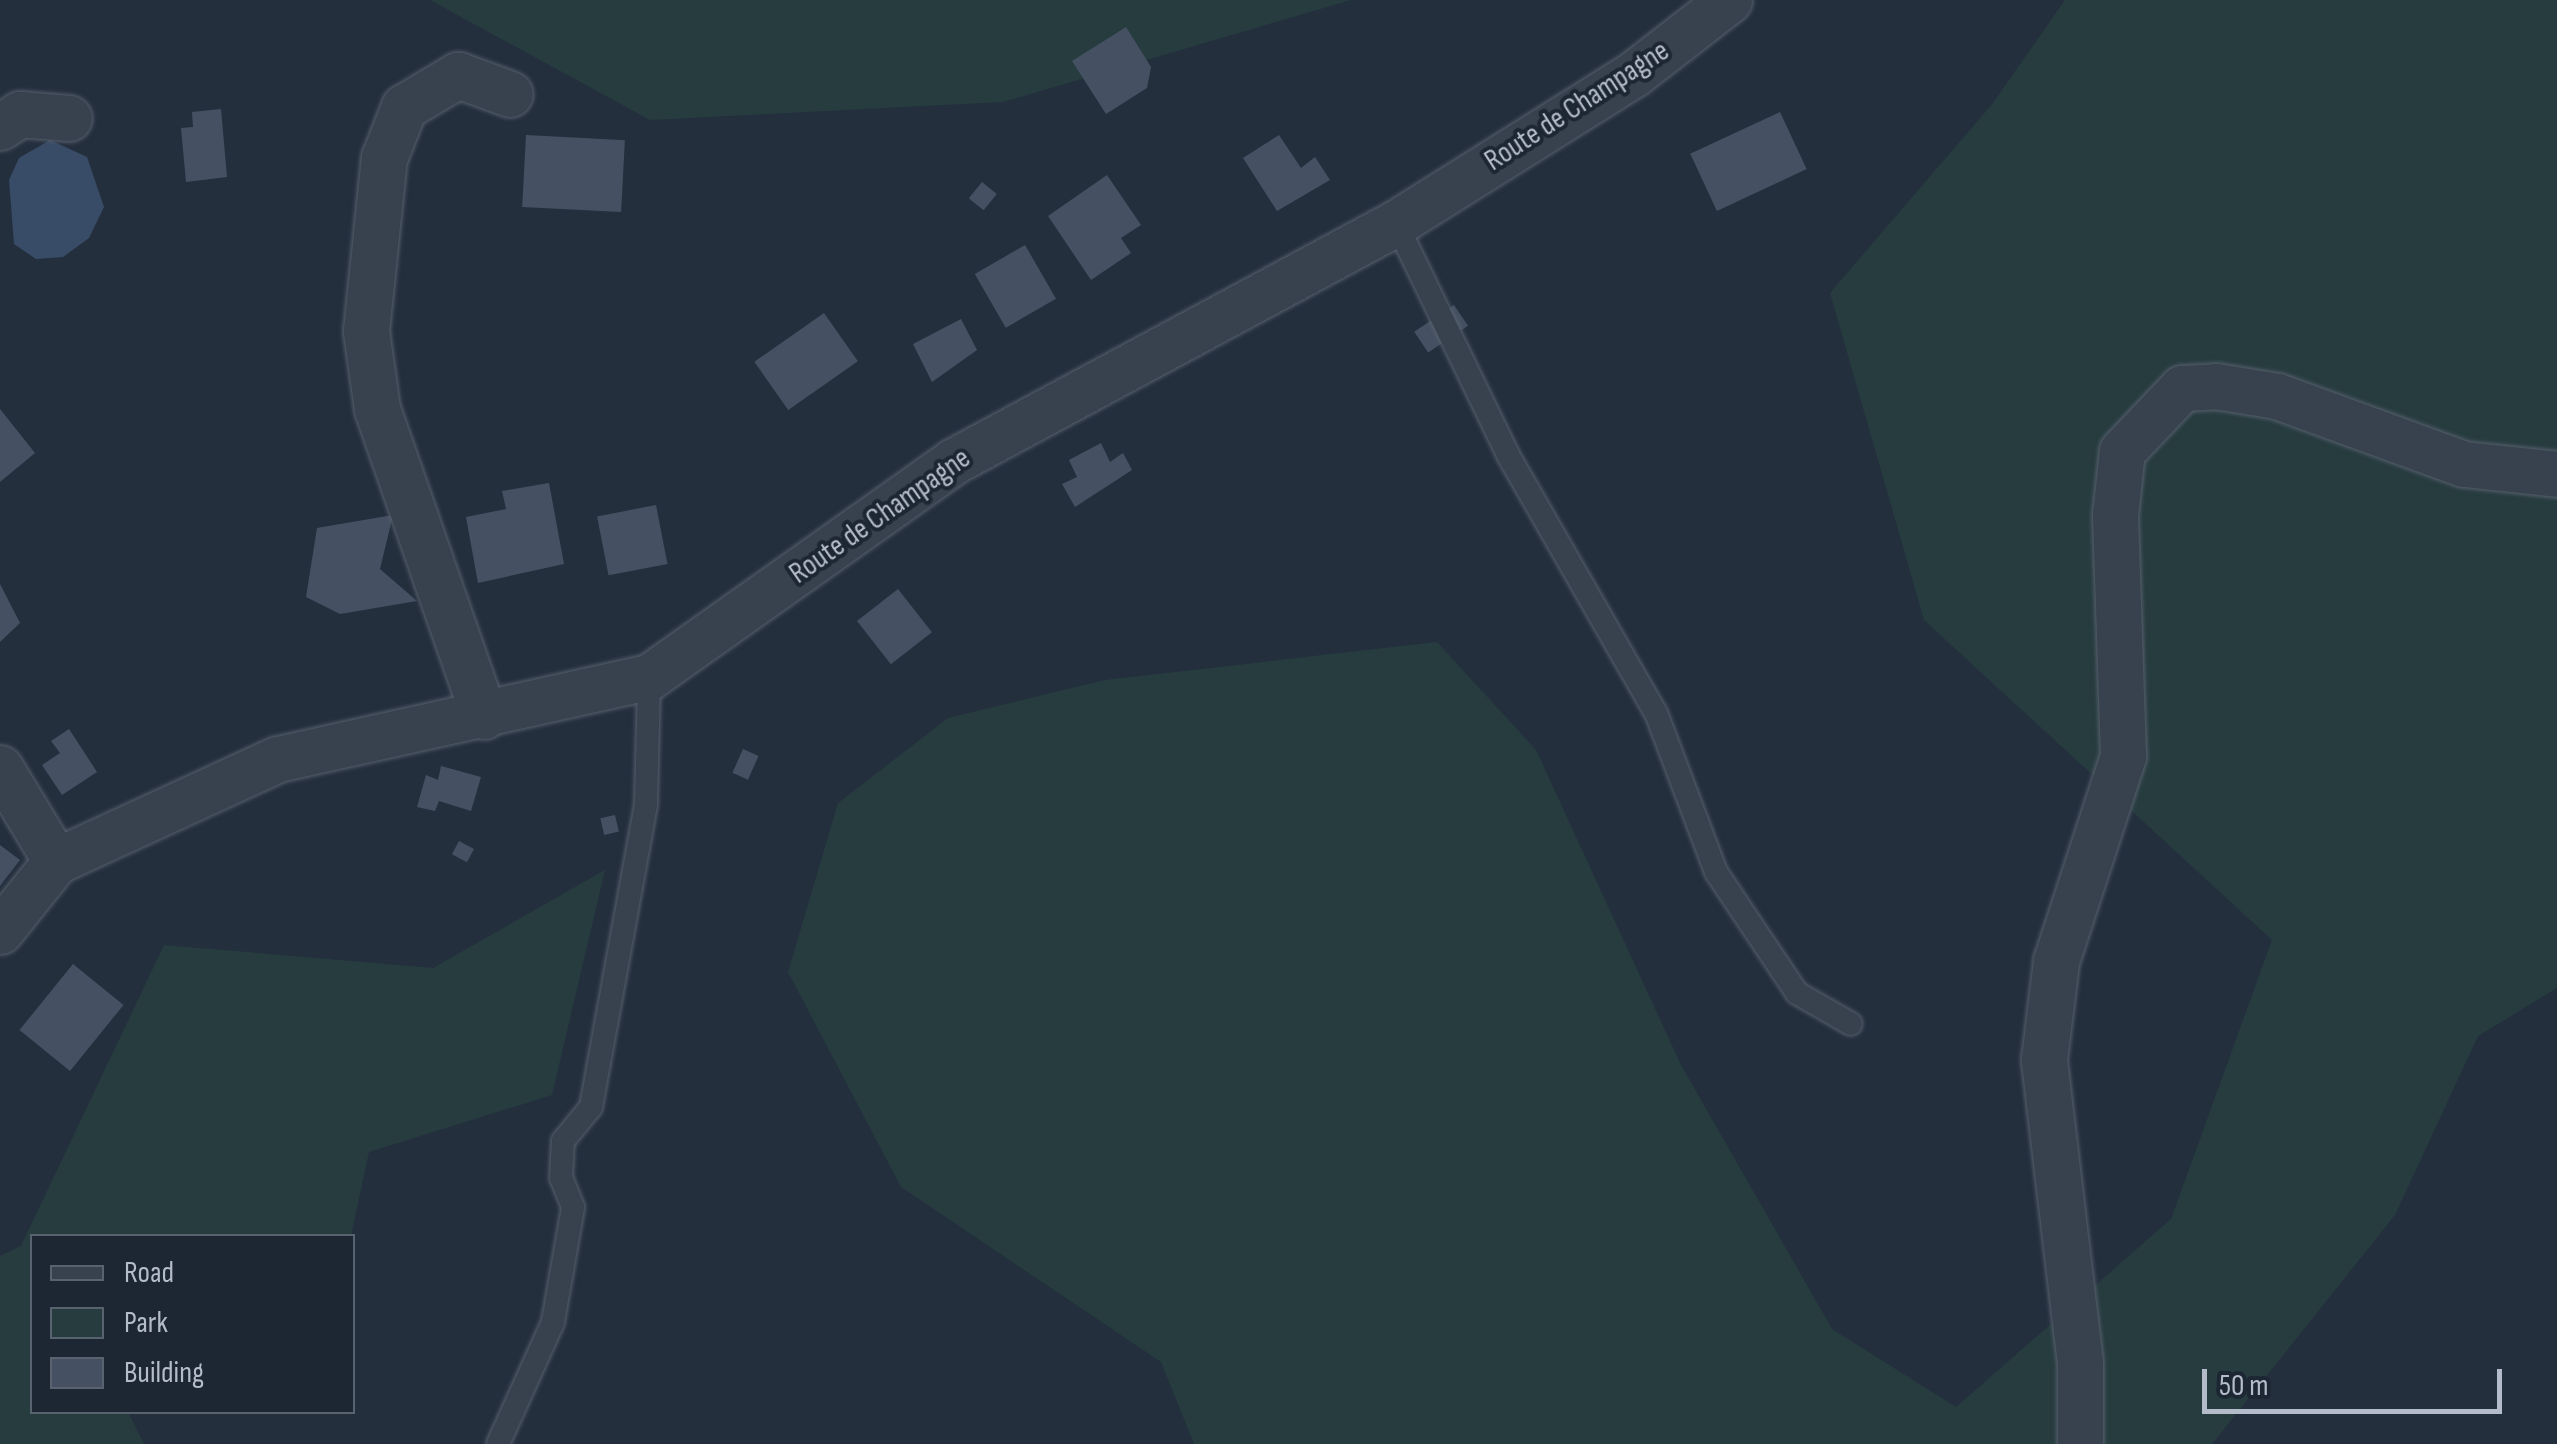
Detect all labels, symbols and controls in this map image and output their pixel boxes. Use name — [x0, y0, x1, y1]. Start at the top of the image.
street label: Route de Champagne — [1478, 33, 1676, 179]
street label: Route de Champagne — [783, 440, 977, 592]
legend — [30, 1234, 355, 1414]
text: Road — [124, 1255, 174, 1291]
text: Park — [124, 1305, 168, 1341]
scale bar — [2207, 1349, 2507, 1411]
text: Building — [124, 1355, 204, 1391]
text: 50 m — [2219, 1368, 2268, 1404]

